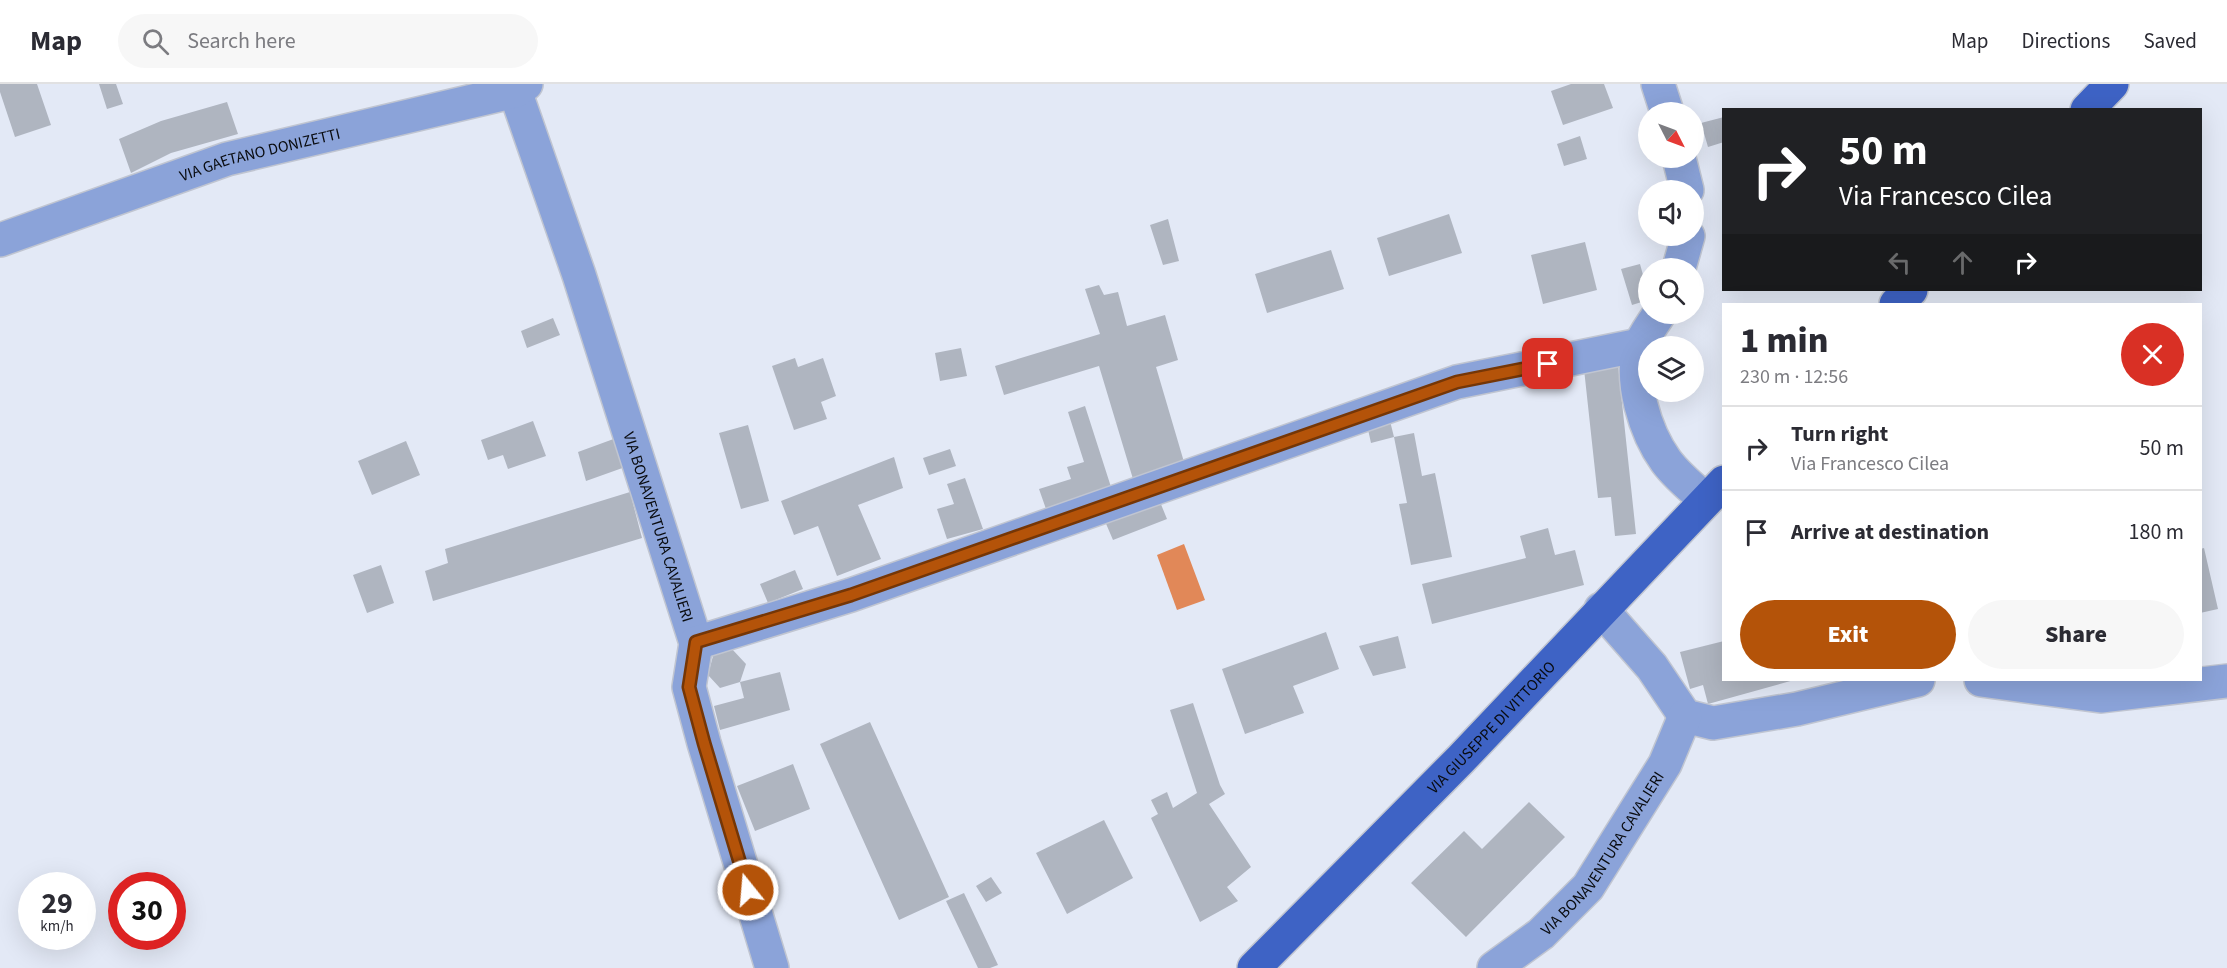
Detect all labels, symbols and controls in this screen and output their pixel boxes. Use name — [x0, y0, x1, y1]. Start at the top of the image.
search box — [118, 14, 538, 68]
text: Map — [30, 21, 82, 61]
icon: search — [139, 25, 172, 58]
text: Search here — [187, 25, 296, 57]
text: Map — [1951, 26, 1989, 56]
text: Directions — [2022, 26, 2110, 56]
text: Saved — [2143, 26, 2197, 56]
north arrow — [1638, 102, 1704, 168]
map controls — [1638, 102, 1704, 402]
text: 50 m — [1839, 121, 1928, 181]
street label: VIA GAETANO DONIZETTI — [177, 123, 342, 187]
icon: right — [1740, 132, 1818, 210]
text: Via Francesco Cilea — [1839, 177, 2052, 216]
button: sound — [1638, 180, 1704, 246]
icon: left — [1883, 246, 1916, 279]
icon: ahead — [1946, 246, 1979, 279]
icon: right — [2009, 246, 2042, 279]
button: search — [1638, 258, 1704, 324]
text: 1 min — [1740, 315, 1828, 366]
button: close — [2121, 323, 2184, 386]
button: layers — [1638, 336, 1704, 402]
pin — [1522, 338, 1573, 389]
icon: arrive — [1531, 347, 1564, 380]
text: 230 m · 12:56 — [1740, 363, 1848, 391]
text: Turn right — [1791, 418, 1888, 450]
street label: VIA BONAVENTURA CAVALIERI — [618, 429, 699, 625]
icon: right — [1740, 432, 1773, 465]
text: 50 m — [2139, 432, 2184, 464]
text: Via Francesco Cilea — [1791, 450, 1949, 478]
icon: arrive — [1740, 516, 1773, 549]
text: Arrive at destination — [1791, 516, 1989, 548]
text: 180 m — [2129, 516, 2184, 548]
button: Exit — [1740, 600, 1956, 669]
button: Share — [1968, 600, 2184, 669]
street label: VIA GIUSEPPE DI VITTORIO — [1423, 656, 1561, 799]
street label: VIA BONAVENTURA CAVALIERI — [1536, 768, 1670, 940]
position arrow — [716, 858, 780, 922]
speed limit sign: 30 — [108, 872, 186, 950]
text: 29 — [41, 882, 73, 925]
text: km/h — [40, 916, 74, 937]

